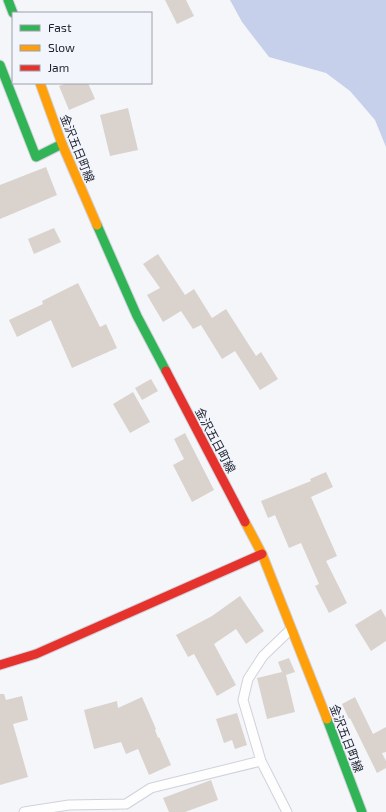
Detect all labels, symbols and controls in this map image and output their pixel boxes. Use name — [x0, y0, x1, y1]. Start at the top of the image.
legend — [12, 12, 152, 84]
text: Fast — [48, 20, 72, 34]
text: Slow — [48, 40, 75, 54]
text: Jam — [48, 60, 69, 74]
street label: 金沢五日町線 — [58, 112, 98, 184]
street label: 金沢五日町線 — [193, 405, 239, 475]
street label: 金沢五日町線 — [328, 702, 366, 774]

